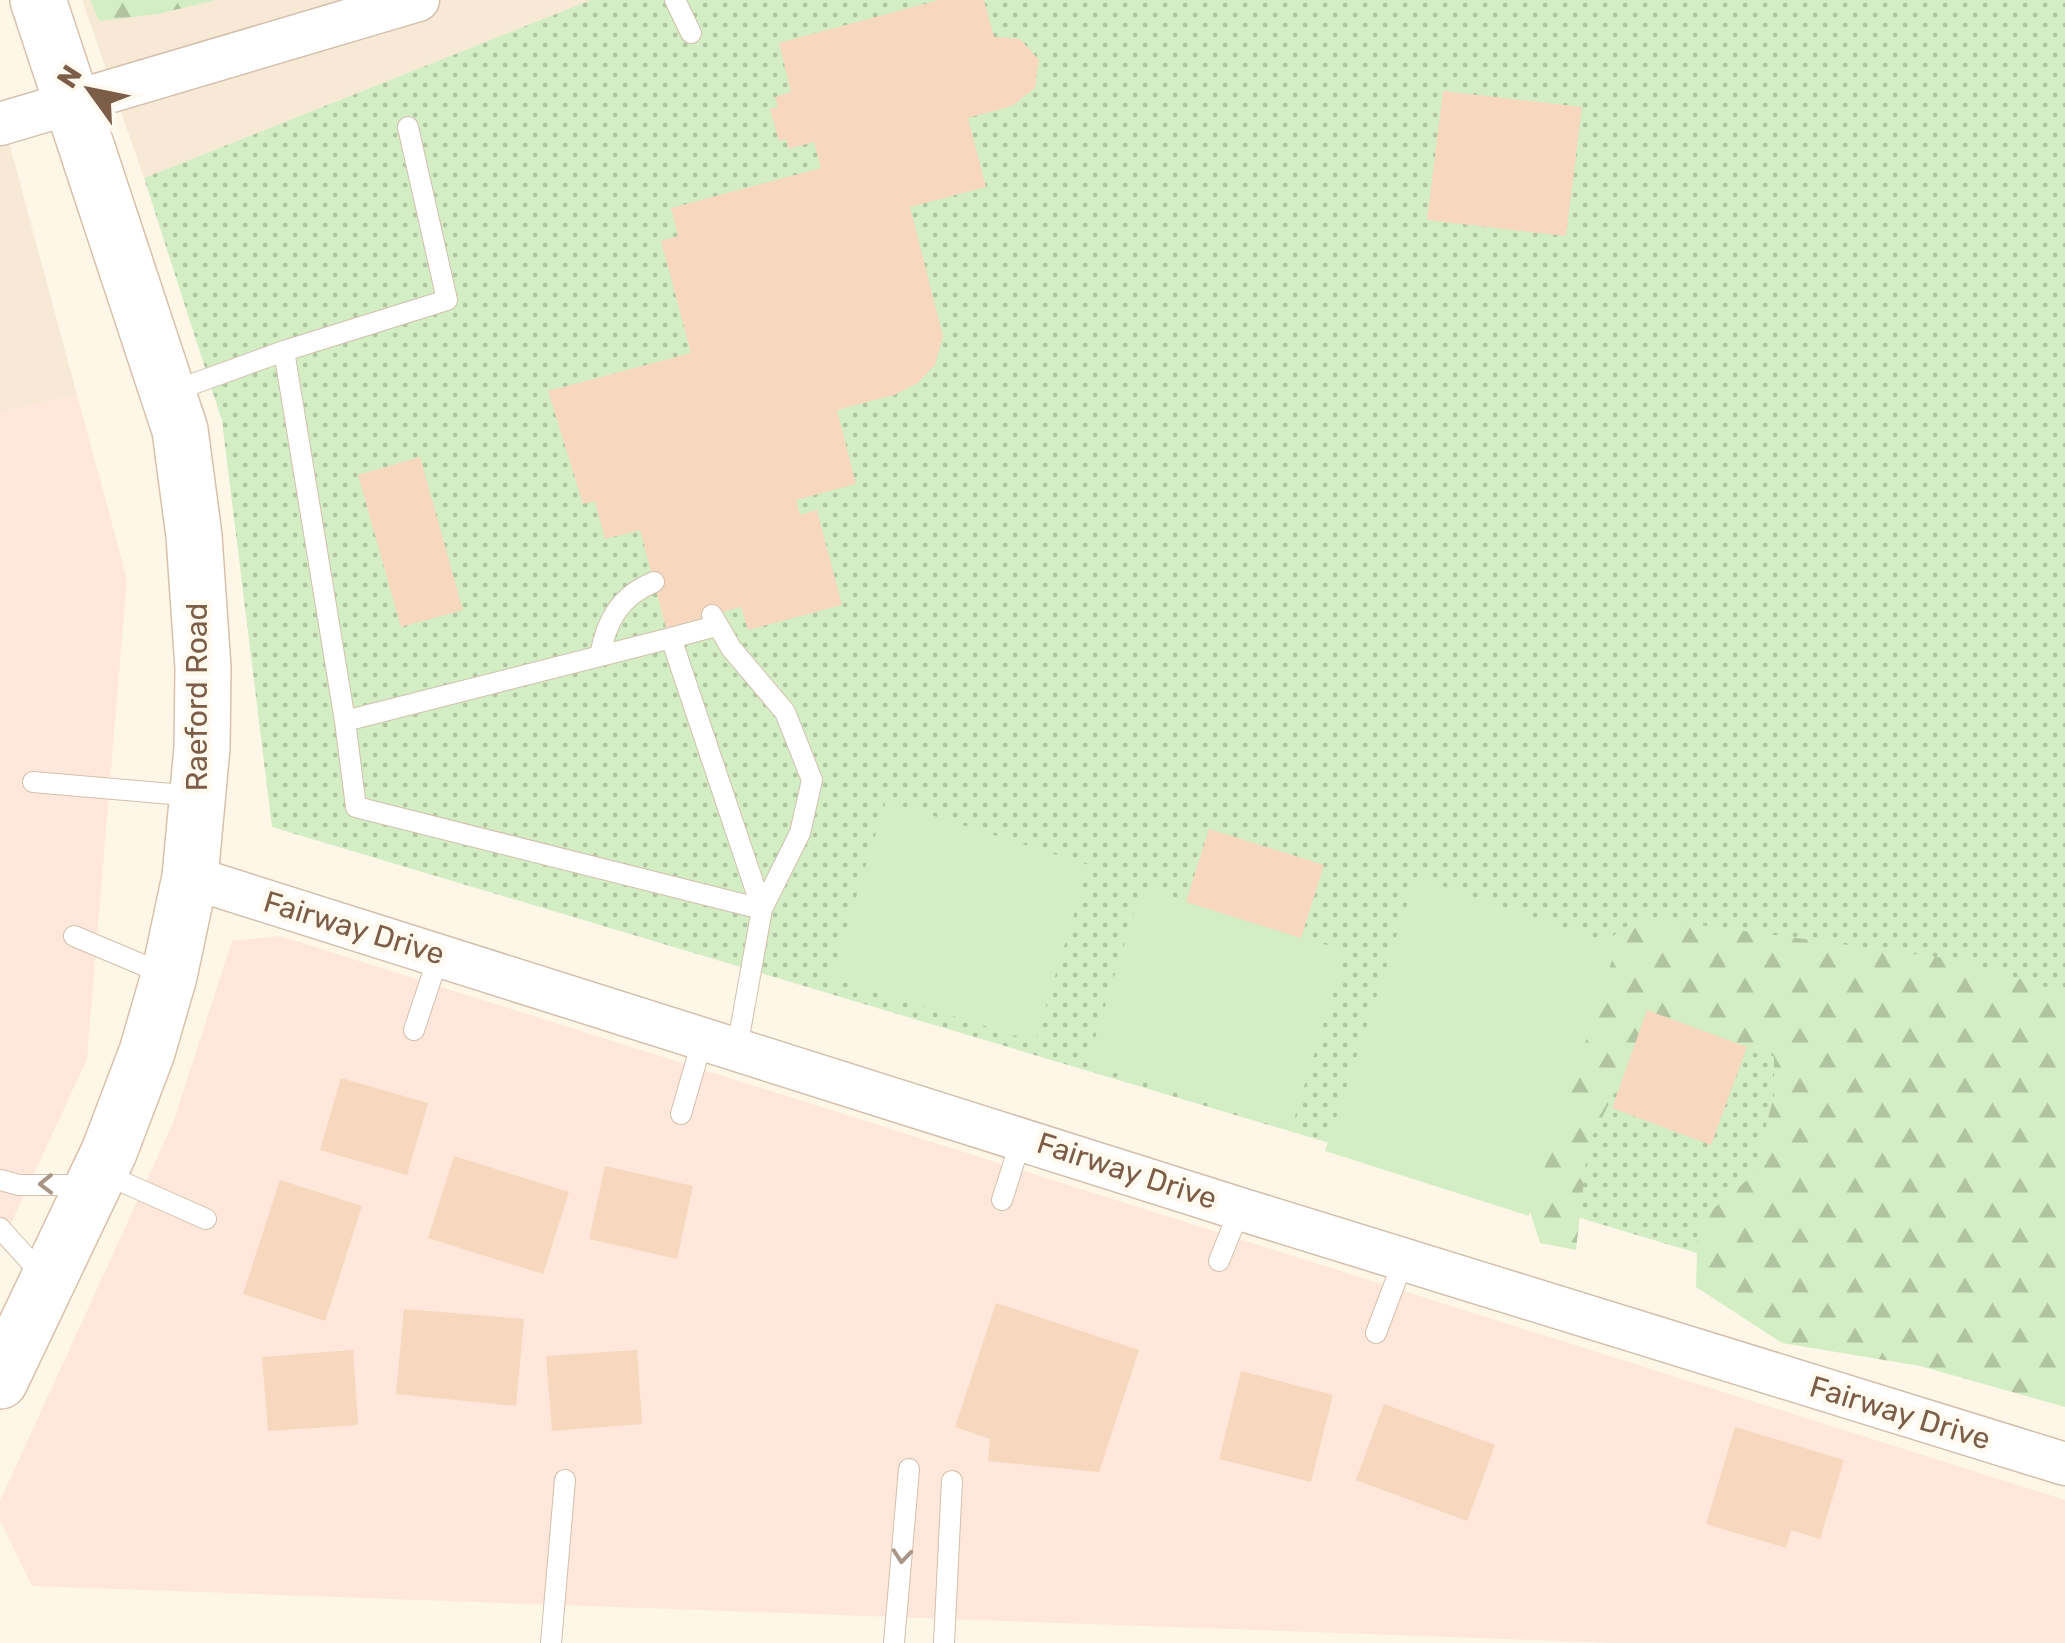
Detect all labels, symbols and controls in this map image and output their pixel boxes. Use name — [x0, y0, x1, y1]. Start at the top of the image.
north arrow — [40, 40, 140, 140]
text: N — [50, 59, 89, 94]
street label: Raeford Road — [179, 603, 215, 791]
street label: Fairway Drive — [259, 883, 449, 973]
street label: Fairway Drive — [1033, 1125, 1221, 1217]
one-way arrow — [38, 1173, 54, 1195]
street label: Fairway Drive — [1805, 1368, 1995, 1458]
one-way arrow — [891, 1548, 913, 1564]

